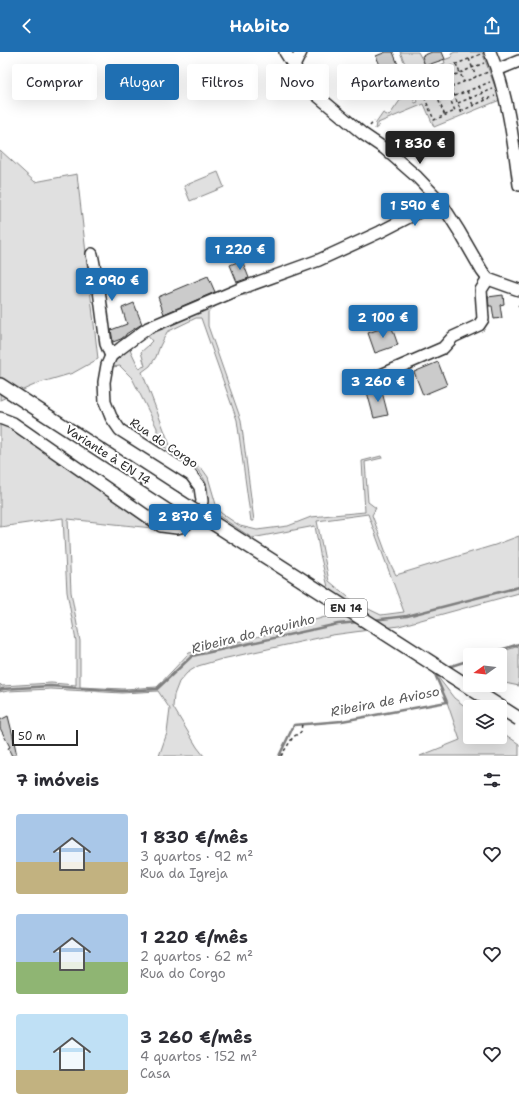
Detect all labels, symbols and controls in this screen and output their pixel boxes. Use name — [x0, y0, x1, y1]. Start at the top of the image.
text: Habito — [229, 14, 290, 38]
icon: back — [16, 15, 38, 37]
icon: share — [481, 15, 503, 37]
chip: Comprar — [12, 64, 97, 100]
chip: Alugar — [105, 64, 179, 100]
chip: Filtros — [187, 64, 258, 100]
chip: Novo — [266, 64, 329, 100]
chip: Apartamento — [337, 64, 454, 100]
pin: 1 830 € — [383, 131, 457, 165]
text: 1 830 € — [394, 135, 446, 152]
pin: 1 590 € — [378, 193, 452, 227]
text: 1 590 € — [390, 197, 440, 214]
pin: 1 220 € — [203, 237, 277, 271]
text: 1 220 € — [215, 241, 265, 258]
pin: 2 090 € — [75, 268, 149, 302]
text: 2 090 € — [85, 272, 139, 289]
pin: 2 100 € — [346, 305, 420, 339]
text: 2 100 € — [358, 309, 408, 326]
pin: 3 260 € — [341, 369, 415, 403]
text: 3 260 € — [351, 373, 405, 390]
street label: Rua do Corgo — [127, 414, 201, 472]
street label: Variante à EN 14 — [62, 422, 154, 488]
pin: 2 870 € — [148, 504, 222, 538]
text: 2 870 € — [158, 508, 212, 525]
road number: EN 14 — [325, 599, 367, 617]
water label: Ribeira do Arquinho — [190, 610, 317, 657]
north arrow — [463, 648, 507, 692]
map controls — [463, 648, 507, 744]
water label: Ribeira de Avioso — [329, 683, 441, 720]
button: layers — [463, 700, 507, 744]
scale bar — [12, 728, 78, 747]
text: 50 m — [18, 729, 46, 744]
text: 7 imóveis — [16, 769, 99, 791]
icon: filters — [481, 769, 503, 791]
text: 1 830 €/mês — [140, 826, 248, 848]
icon: home — [48, 830, 96, 878]
icon: heart — [481, 843, 503, 865]
text: 3 quartos · 92 m² — [140, 848, 253, 865]
text: Rua da Igreja — [140, 865, 228, 882]
text: 1 220 €/mês — [140, 926, 248, 948]
icon: home — [48, 930, 96, 978]
icon: heart — [481, 943, 503, 965]
text: 2 quartos · 62 m² — [140, 948, 253, 965]
text: Rua do Corgo — [140, 965, 226, 982]
text: 3 260 €/mês — [140, 1026, 252, 1048]
icon: home — [48, 1030, 96, 1078]
icon: heart — [481, 1043, 503, 1065]
text: 4 quartos · 152 m² — [140, 1048, 257, 1065]
text: Casa — [140, 1065, 170, 1082]

